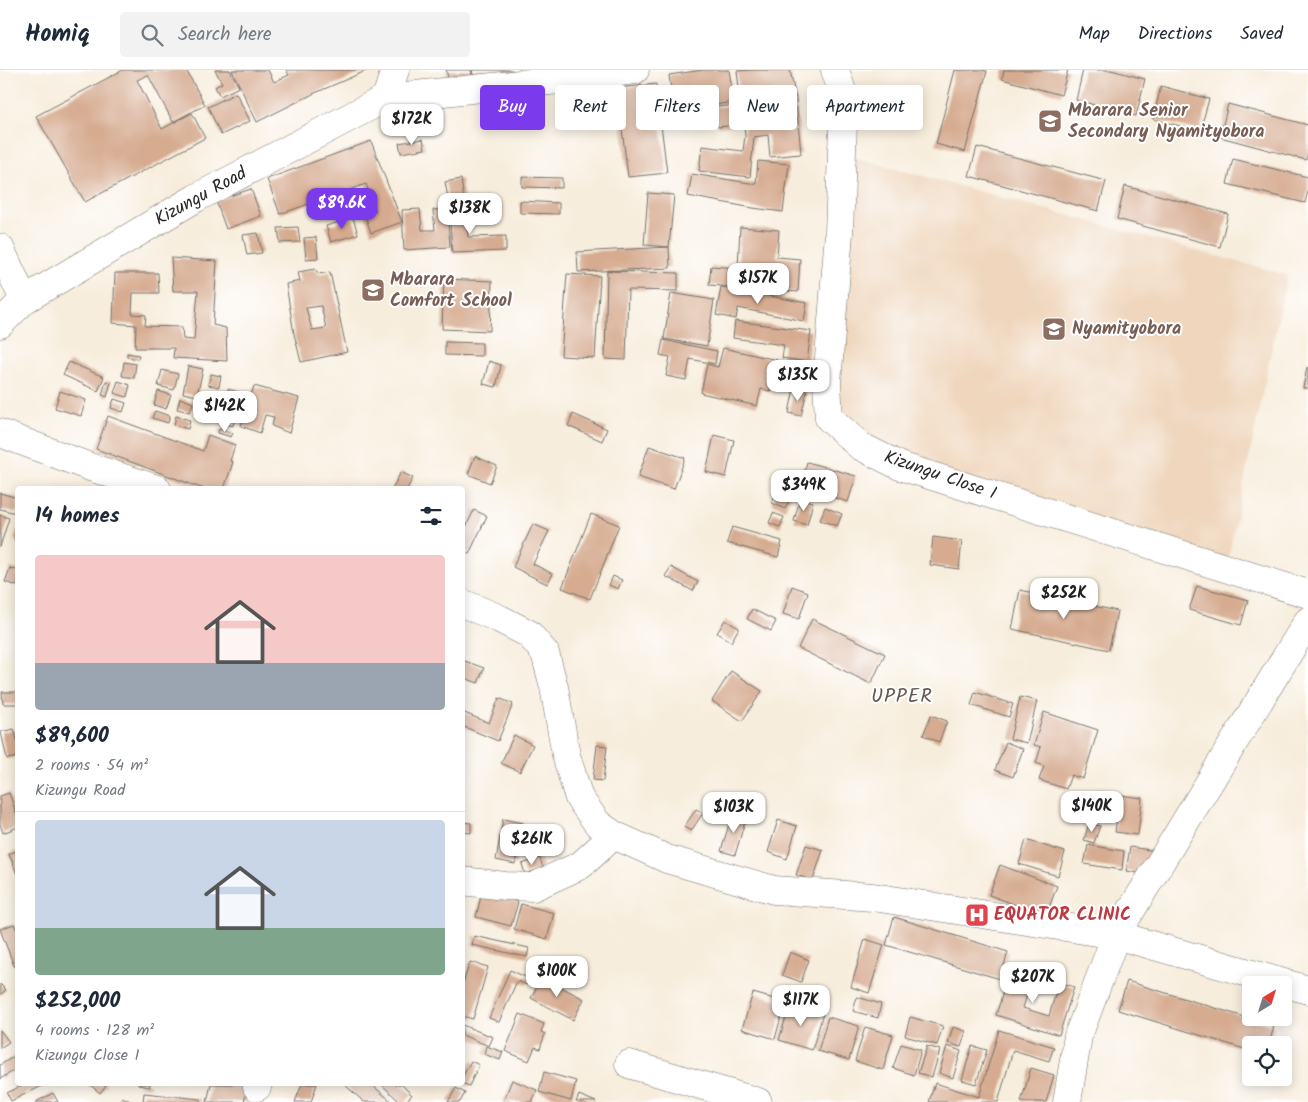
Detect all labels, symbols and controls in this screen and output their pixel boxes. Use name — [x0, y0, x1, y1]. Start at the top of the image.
search box — [120, 12, 470, 57]
text: Homiq — [25, 15, 90, 54]
text: Search here — [178, 20, 272, 50]
text: Map — [1078, 20, 1110, 49]
text: Directions — [1138, 20, 1212, 49]
text: Saved — [1240, 20, 1283, 49]
icon: search — [138, 21, 166, 49]
chip: Buy — [480, 85, 545, 130]
chip: Rent — [555, 85, 626, 130]
chip: Filters — [636, 85, 719, 130]
chip: New — [729, 85, 797, 130]
chip: Apartment — [807, 85, 923, 130]
place label: Mbarara Senior Secondary Nyamityobora — [1068, 97, 1265, 147]
pin: $172K — [377, 104, 447, 146]
text: $172K — [392, 107, 432, 132]
school or university icon: Mbarara Senior Secondary Nyamityobora — [1037, 108, 1063, 134]
street label: Kizungu Road — [150, 159, 253, 234]
pin: $89.6K — [301, 188, 383, 230]
text: $89.6K — [317, 191, 367, 216]
pin: $138K — [435, 192, 505, 235]
text: $138K — [449, 196, 491, 221]
pin: $157K — [723, 262, 793, 305]
place label: Mbarara Comfort School — [390, 266, 512, 316]
text: $157K — [738, 266, 778, 291]
school or university icon: Mbarara Comfort School — [360, 277, 386, 303]
place label: Nyamityobora — [1072, 315, 1181, 344]
school or university icon: Nyamityobora — [1041, 316, 1067, 342]
pin: $135K — [763, 360, 833, 402]
text: $135K — [778, 363, 818, 388]
pin: $142K — [190, 390, 260, 433]
text: $142K — [204, 394, 246, 419]
street label: Kizungu Close I — [880, 443, 1000, 509]
pin: $349K — [769, 470, 839, 512]
text: $349K — [782, 473, 826, 498]
text: 14 homes — [35, 500, 120, 533]
icon: filters — [417, 502, 445, 530]
pin: $252K — [1029, 578, 1099, 620]
text: $252K — [1041, 581, 1087, 606]
icon: home — [195, 587, 285, 677]
district label: UPPER — [871, 681, 933, 713]
text: $89,600 — [35, 720, 109, 753]
text: 2 rooms · 54 m² — [35, 753, 148, 778]
text: Kizungu Road — [35, 778, 125, 803]
pin: $140K — [1057, 790, 1127, 833]
pin: $103K — [699, 792, 769, 834]
text: $140K — [1072, 794, 1112, 819]
text: $103K — [714, 795, 754, 820]
pin: $261K — [497, 824, 567, 866]
text: $261K — [511, 827, 553, 852]
icon: home — [195, 853, 285, 943]
place label: EQUATOR CLINIC — [994, 901, 1131, 930]
hospital icon: EQUATOR CLINIC — [964, 902, 990, 928]
pin: $100K — [522, 956, 592, 998]
text: $100K — [537, 959, 577, 984]
pin: $207K — [998, 962, 1068, 1004]
text: $207K — [1011, 965, 1055, 990]
north arrow — [1242, 976, 1292, 1026]
map controls — [1242, 976, 1292, 1086]
pin: $117K — [766, 984, 836, 1027]
text: $252,000 — [35, 985, 120, 1018]
text: $117K — [783, 988, 819, 1013]
text: 4 rooms · 128 m² — [35, 1018, 154, 1043]
button: locate — [1242, 1036, 1292, 1086]
text: Kizungu Close I — [35, 1043, 139, 1068]

